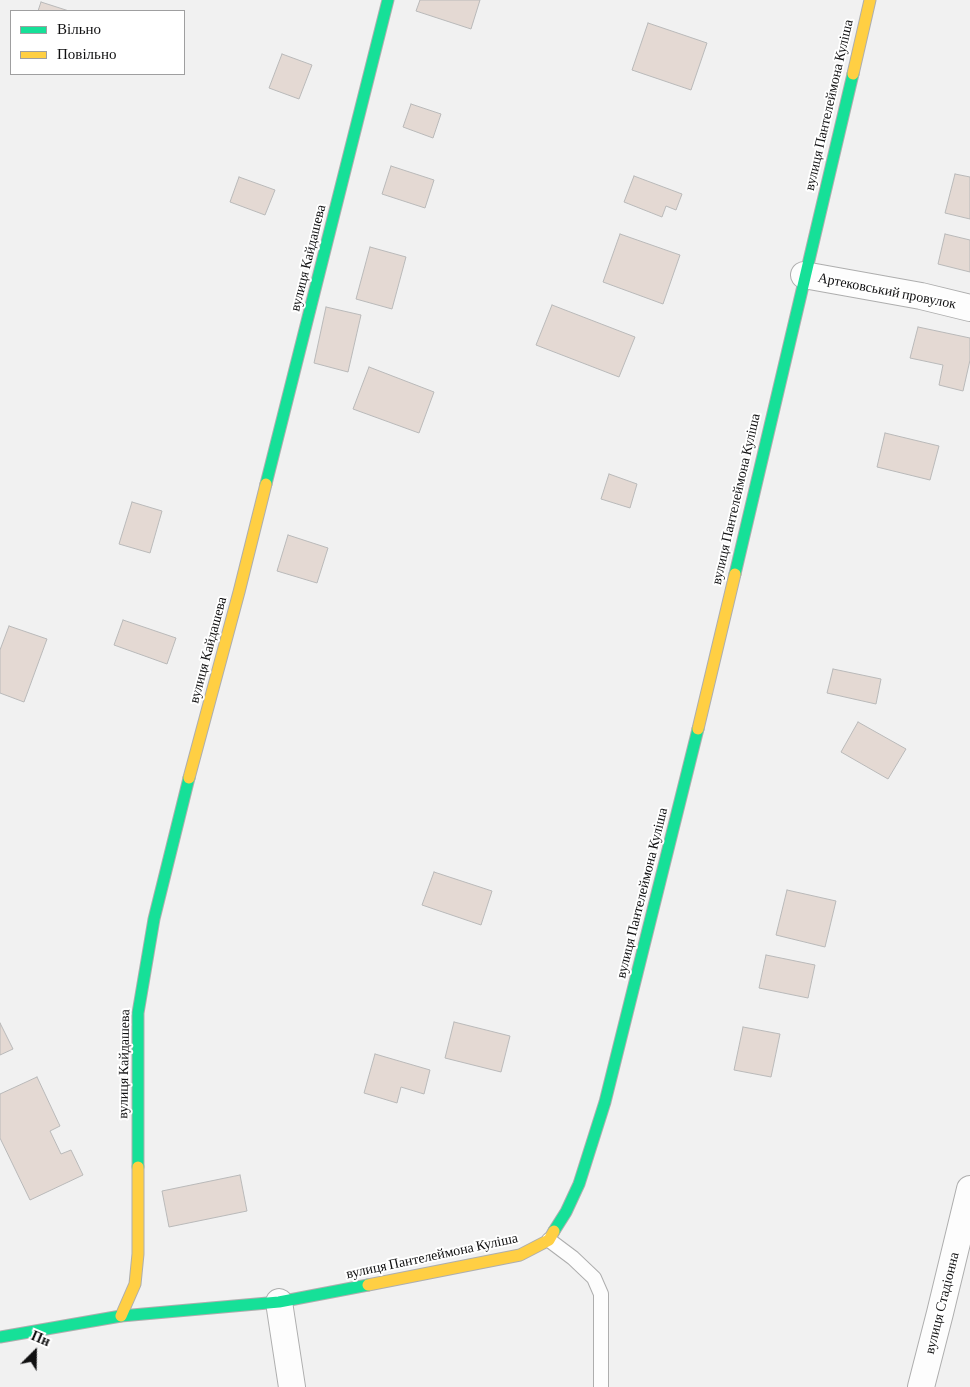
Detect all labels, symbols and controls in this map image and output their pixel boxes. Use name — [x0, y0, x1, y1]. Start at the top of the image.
legend — [10, 10, 185, 75]
street label: вулиця Пантелеймона Куліша — [801, 18, 857, 192]
text: Вільно — [57, 21, 101, 37]
text: Повільно — [57, 46, 116, 62]
street label: вулиця Кайдашева — [287, 203, 329, 313]
street label: Артековський провулок — [816, 269, 958, 313]
street label: вулиця Пантелеймона Куліша — [708, 412, 764, 586]
street label: вулиця Кайдашева — [186, 595, 230, 705]
street label: вулиця Пантелеймона Куліша — [613, 806, 671, 980]
street label: вулиця Кайдашева — [115, 1009, 133, 1119]
street label: вулиця Пантелеймона Куліша — [345, 1230, 519, 1282]
street label: вулиця Стадіонна — [921, 1250, 963, 1356]
north arrow — [10, 1327, 60, 1377]
text: Пн — [29, 1327, 53, 1349]

